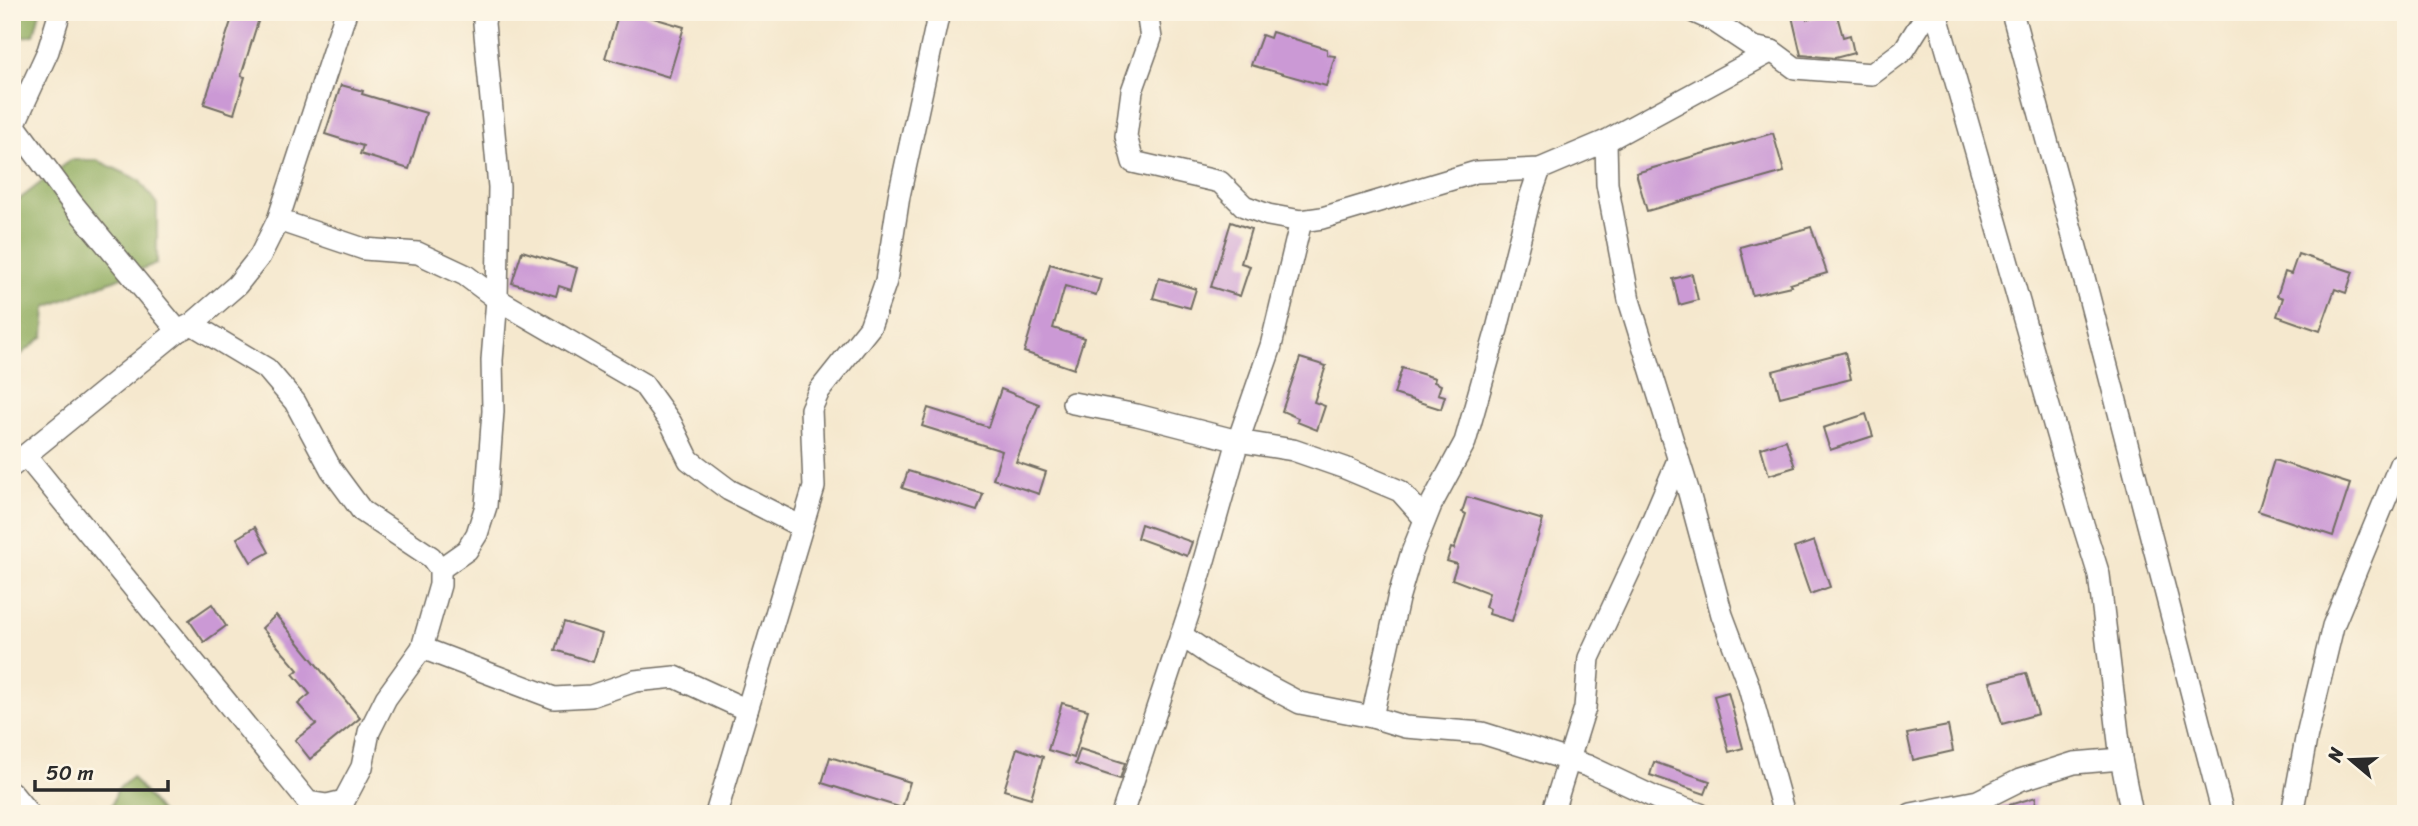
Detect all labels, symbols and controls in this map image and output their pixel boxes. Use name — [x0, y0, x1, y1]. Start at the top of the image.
north arrow — [2316, 724, 2386, 794]
text: N — [2317, 742, 2353, 767]
scale bar — [35, 749, 168, 793]
text: 50 m — [46, 754, 94, 792]

